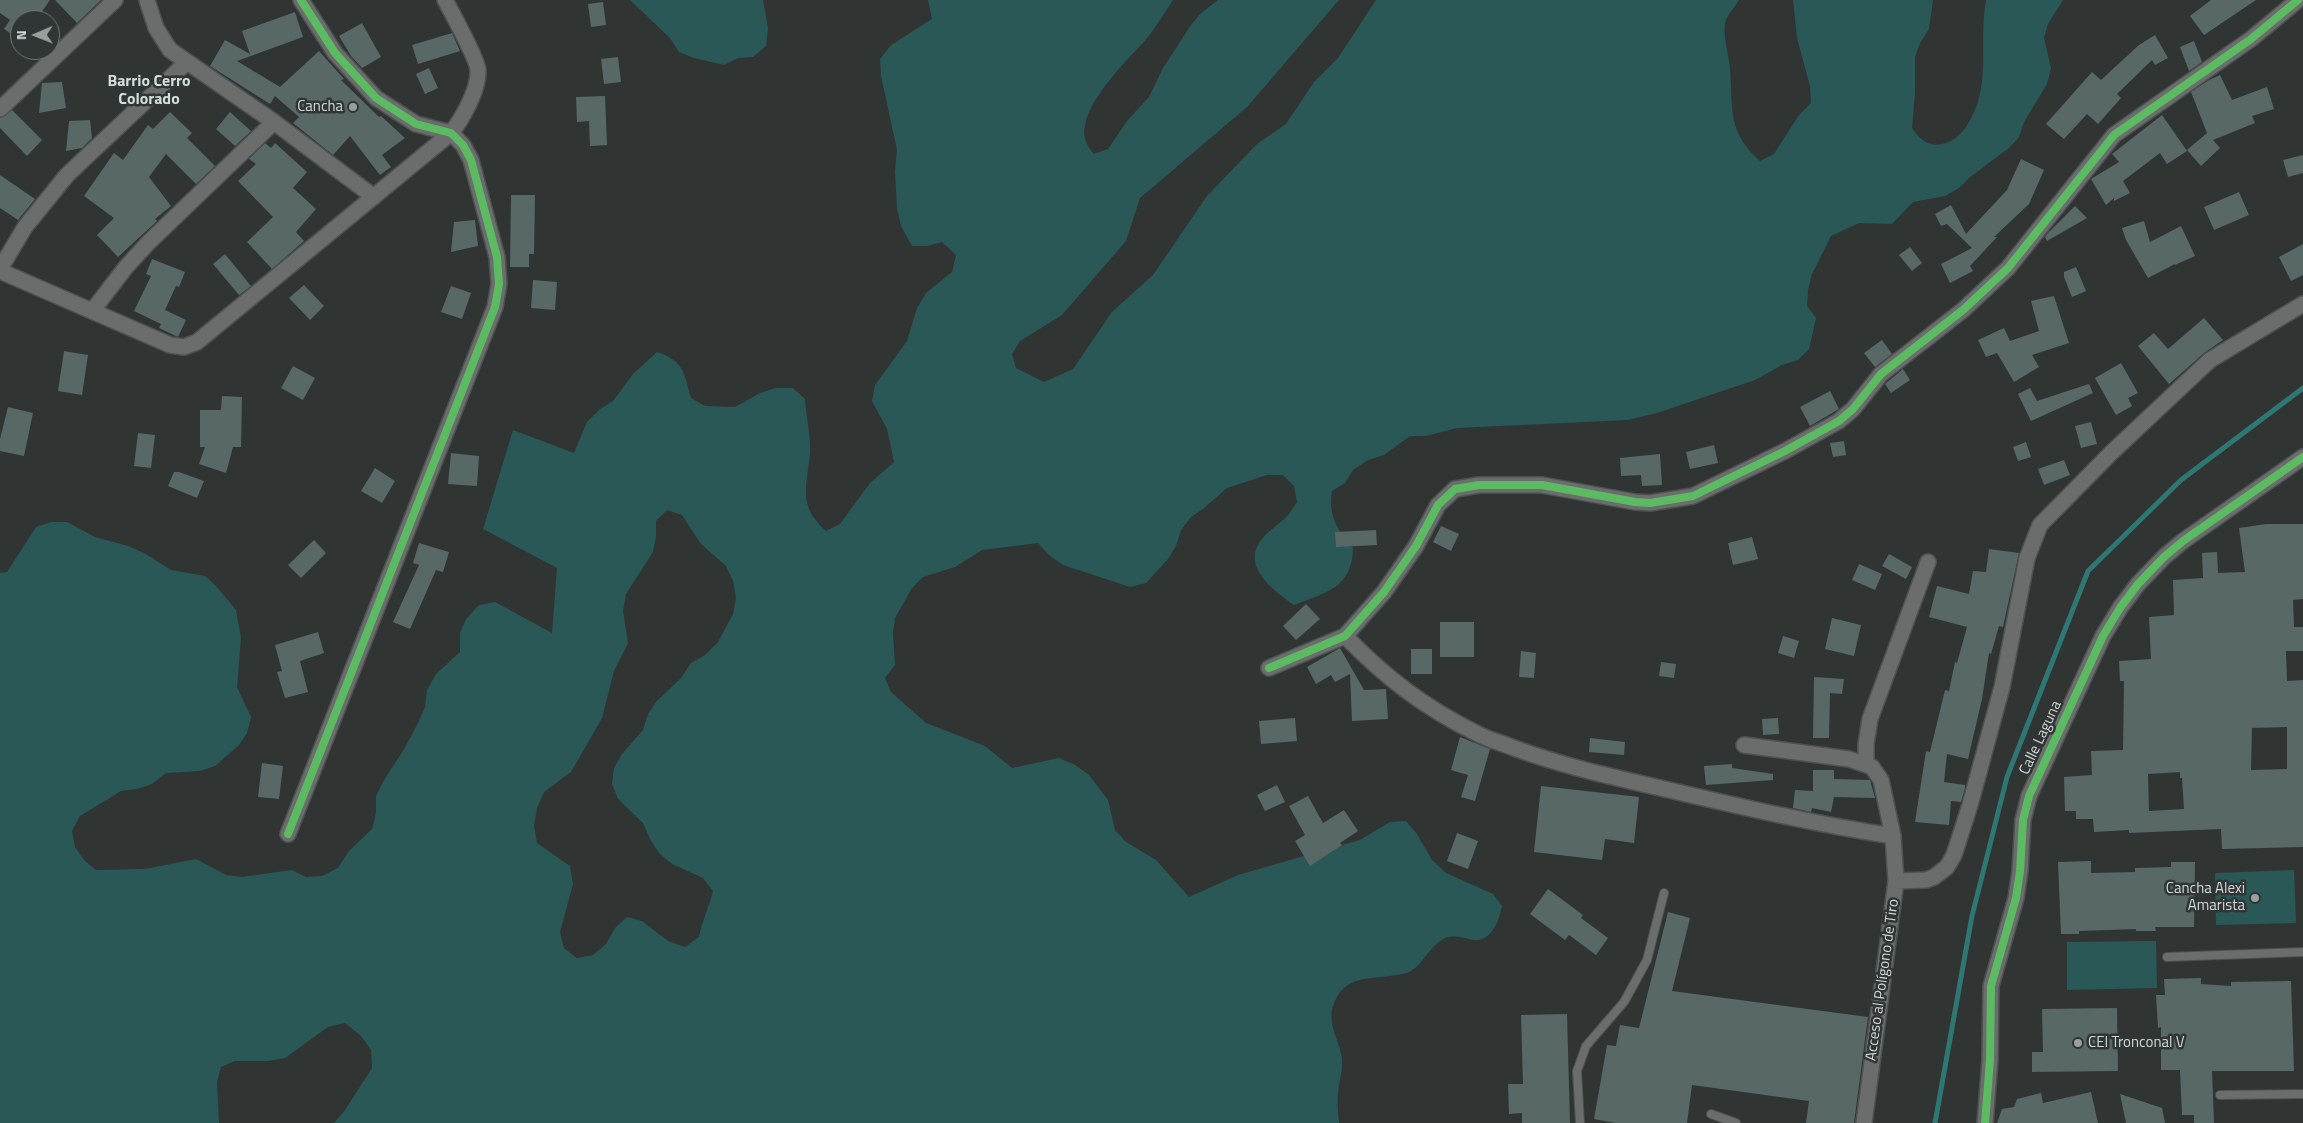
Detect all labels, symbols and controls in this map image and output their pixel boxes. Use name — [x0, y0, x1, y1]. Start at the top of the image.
north arrow — [10, 10, 60, 60]
text: N — [10, 30, 31, 40]
district label: Barrio Cerro Colorado — [107, 72, 191, 110]
place label: Cancha — [297, 98, 343, 116]
marker: Cancha — [347, 101, 359, 113]
street label: Calle Laguna — [2016, 698, 2066, 778]
place label: Cancha Alexi Amarista — [2166, 880, 2245, 915]
marker: Cancha Alexi Amarista — [2249, 892, 2261, 904]
street label: Acceso al Polígono de Tiro — [1863, 898, 1903, 1062]
place label: CEI Tronconal V — [2088, 1034, 2184, 1052]
marker: CEI Tronconal V — [2072, 1037, 2084, 1049]

